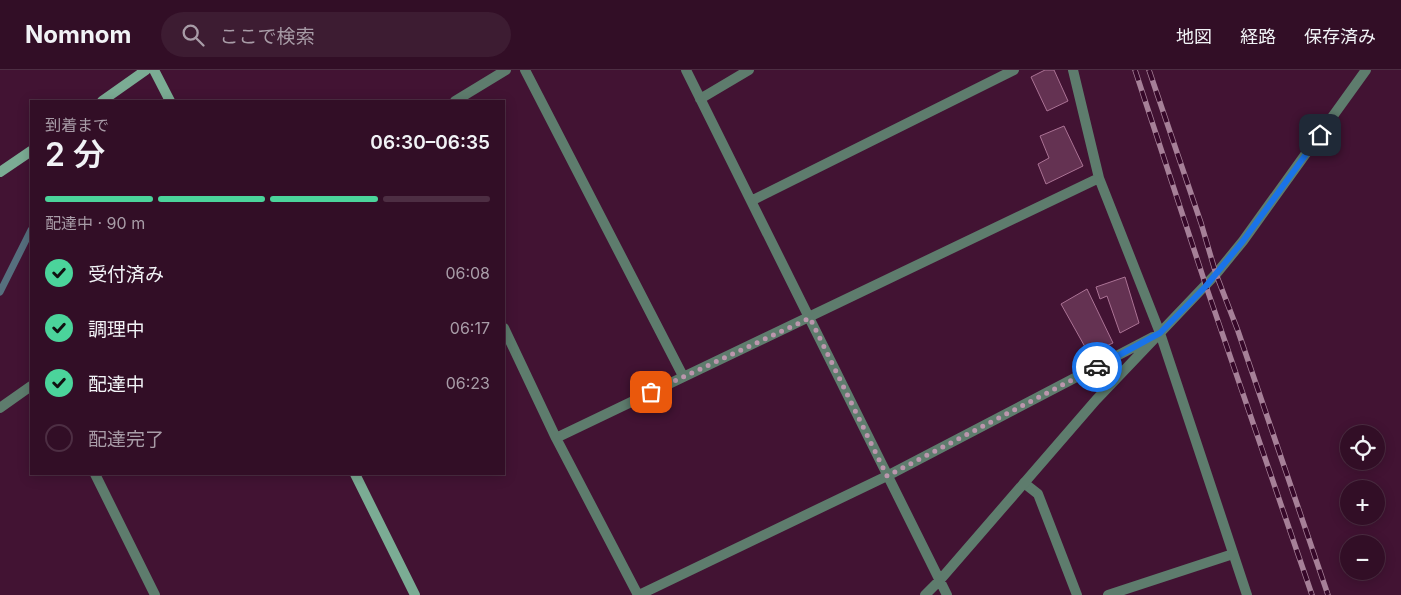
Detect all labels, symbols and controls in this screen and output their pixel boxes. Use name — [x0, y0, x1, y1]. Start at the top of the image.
search box — [161, 12, 511, 57]
text: Nomnom — [25, 20, 131, 49]
icon: search — [179, 21, 207, 49]
text: ここで検索 — [219, 25, 315, 48]
text: 地図 — [1176, 26, 1212, 47]
text: 経路 — [1240, 26, 1276, 47]
text: 保存済み — [1304, 26, 1376, 47]
pin — [1299, 114, 1341, 156]
text: 到着まで — [45, 115, 109, 135]
icon: home — [1306, 121, 1334, 149]
text: 06:30–06:35 — [370, 131, 490, 154]
text: 2 分 — [45, 135, 105, 174]
text: 配達中 · 90 m — [45, 213, 145, 233]
icon: check — [45, 259, 73, 287]
text: 受付済み — [88, 263, 164, 286]
text: 06:08 — [445, 263, 490, 283]
icon: check — [45, 314, 73, 342]
text: 調理中 — [88, 318, 145, 341]
text: 06:17 — [450, 318, 490, 338]
courier — [1072, 342, 1122, 392]
icon: car — [1083, 353, 1111, 381]
icon: check — [45, 369, 73, 397]
pin — [630, 371, 672, 413]
text: 配達中 — [88, 373, 145, 396]
text: 06:23 — [446, 373, 490, 393]
icon: bag — [637, 378, 665, 406]
map controls — [1340, 425, 1385, 580]
button: locate — [1340, 425, 1385, 470]
text: 配達完了 — [88, 428, 164, 451]
button: + — [1340, 480, 1385, 525]
button: − — [1340, 535, 1385, 580]

